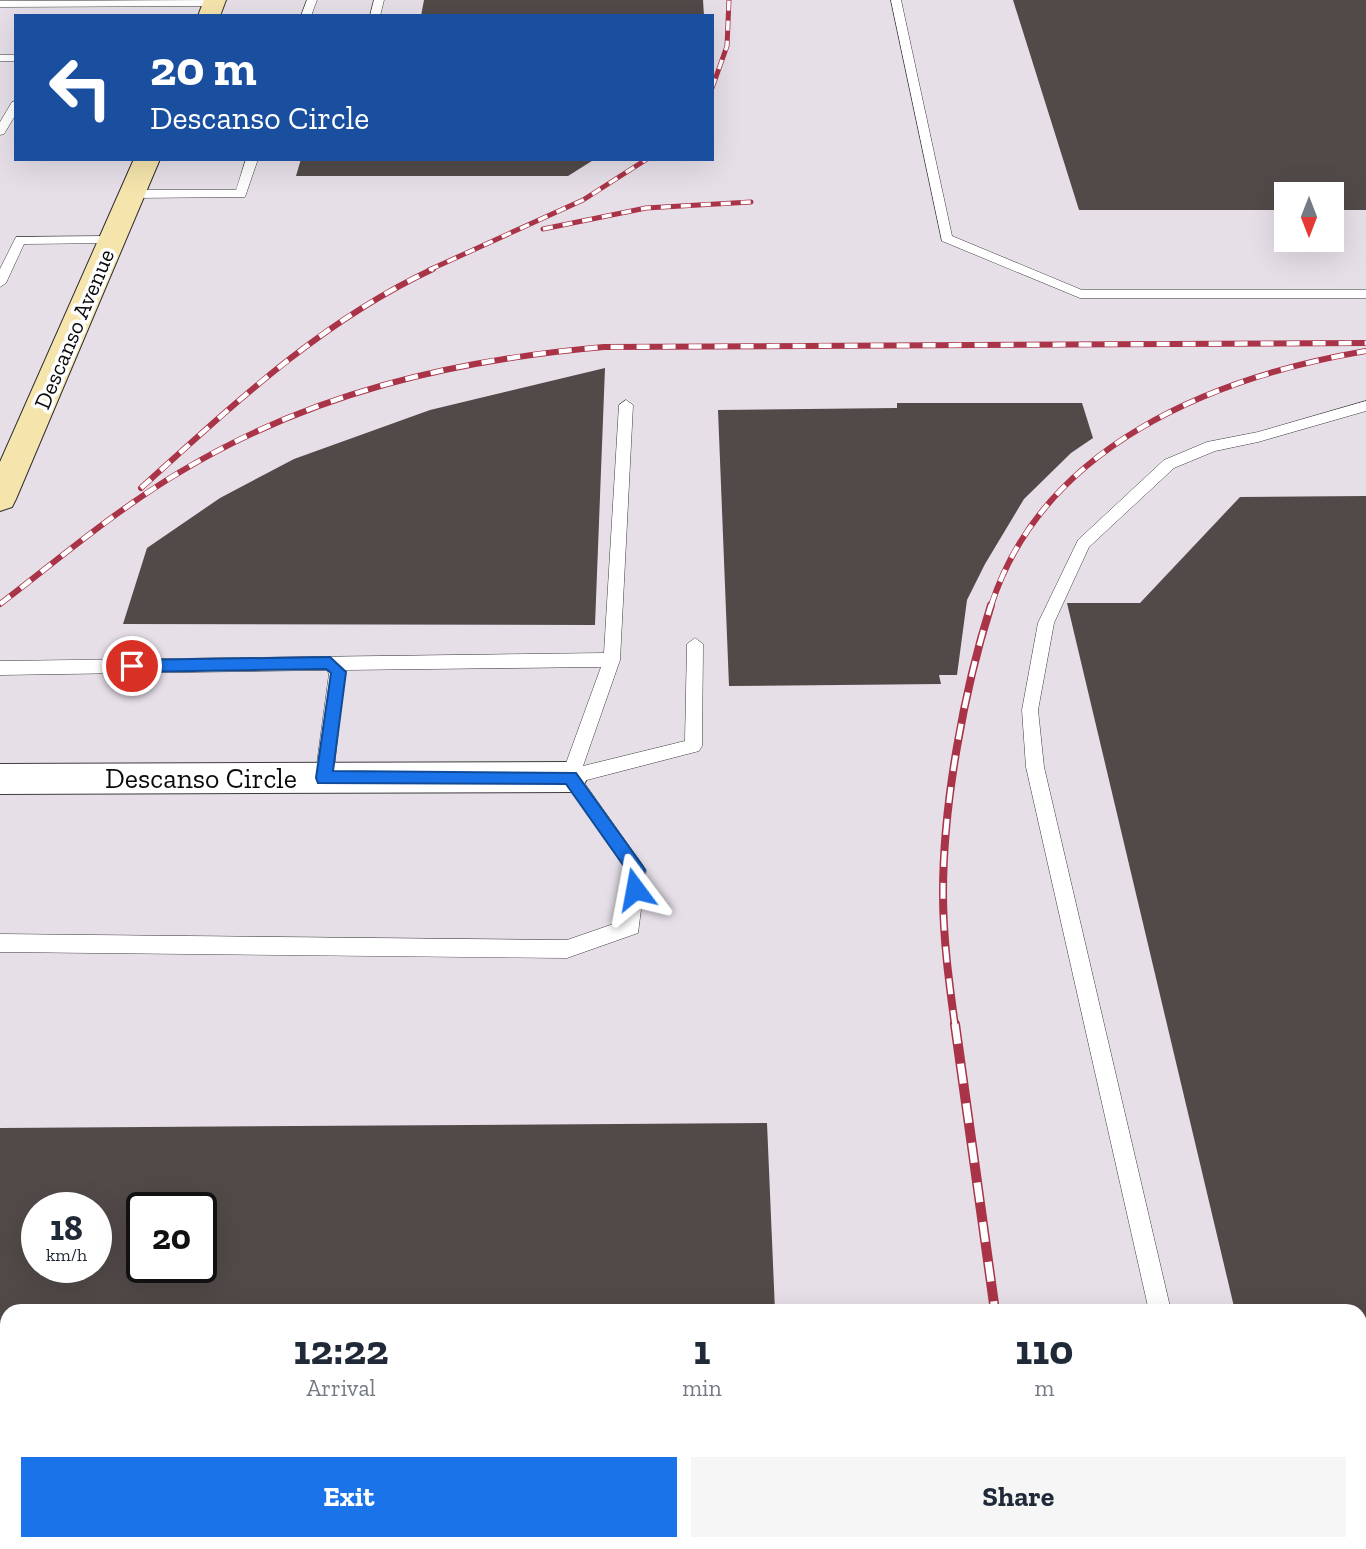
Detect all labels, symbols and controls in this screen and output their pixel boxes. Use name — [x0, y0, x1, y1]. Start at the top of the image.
text: 20 m — [150, 39, 257, 98]
icon: left — [35, 42, 126, 133]
text: Descanso Circle — [150, 99, 369, 137]
north arrow — [1274, 182, 1344, 252]
map controls — [1274, 182, 1344, 252]
street label: Descanso Avenue — [28, 245, 120, 413]
pin — [102, 636, 162, 696]
icon: arrive — [113, 647, 151, 685]
street label: Descanso Circle — [105, 762, 297, 795]
position arrow — [598, 852, 672, 926]
speed limit sign: 20 — [126, 1192, 217, 1283]
text: 18 — [50, 1207, 83, 1249]
text: km/h — [46, 1244, 87, 1266]
text: 12:22 — [294, 1324, 389, 1375]
text: 1 — [693, 1324, 710, 1375]
text: 110 — [1015, 1324, 1073, 1375]
text: Arrival — [306, 1374, 376, 1402]
text: min — [682, 1374, 722, 1402]
text: m — [1034, 1374, 1054, 1402]
button: Exit — [21, 1457, 677, 1537]
button: Share — [691, 1457, 1346, 1537]

